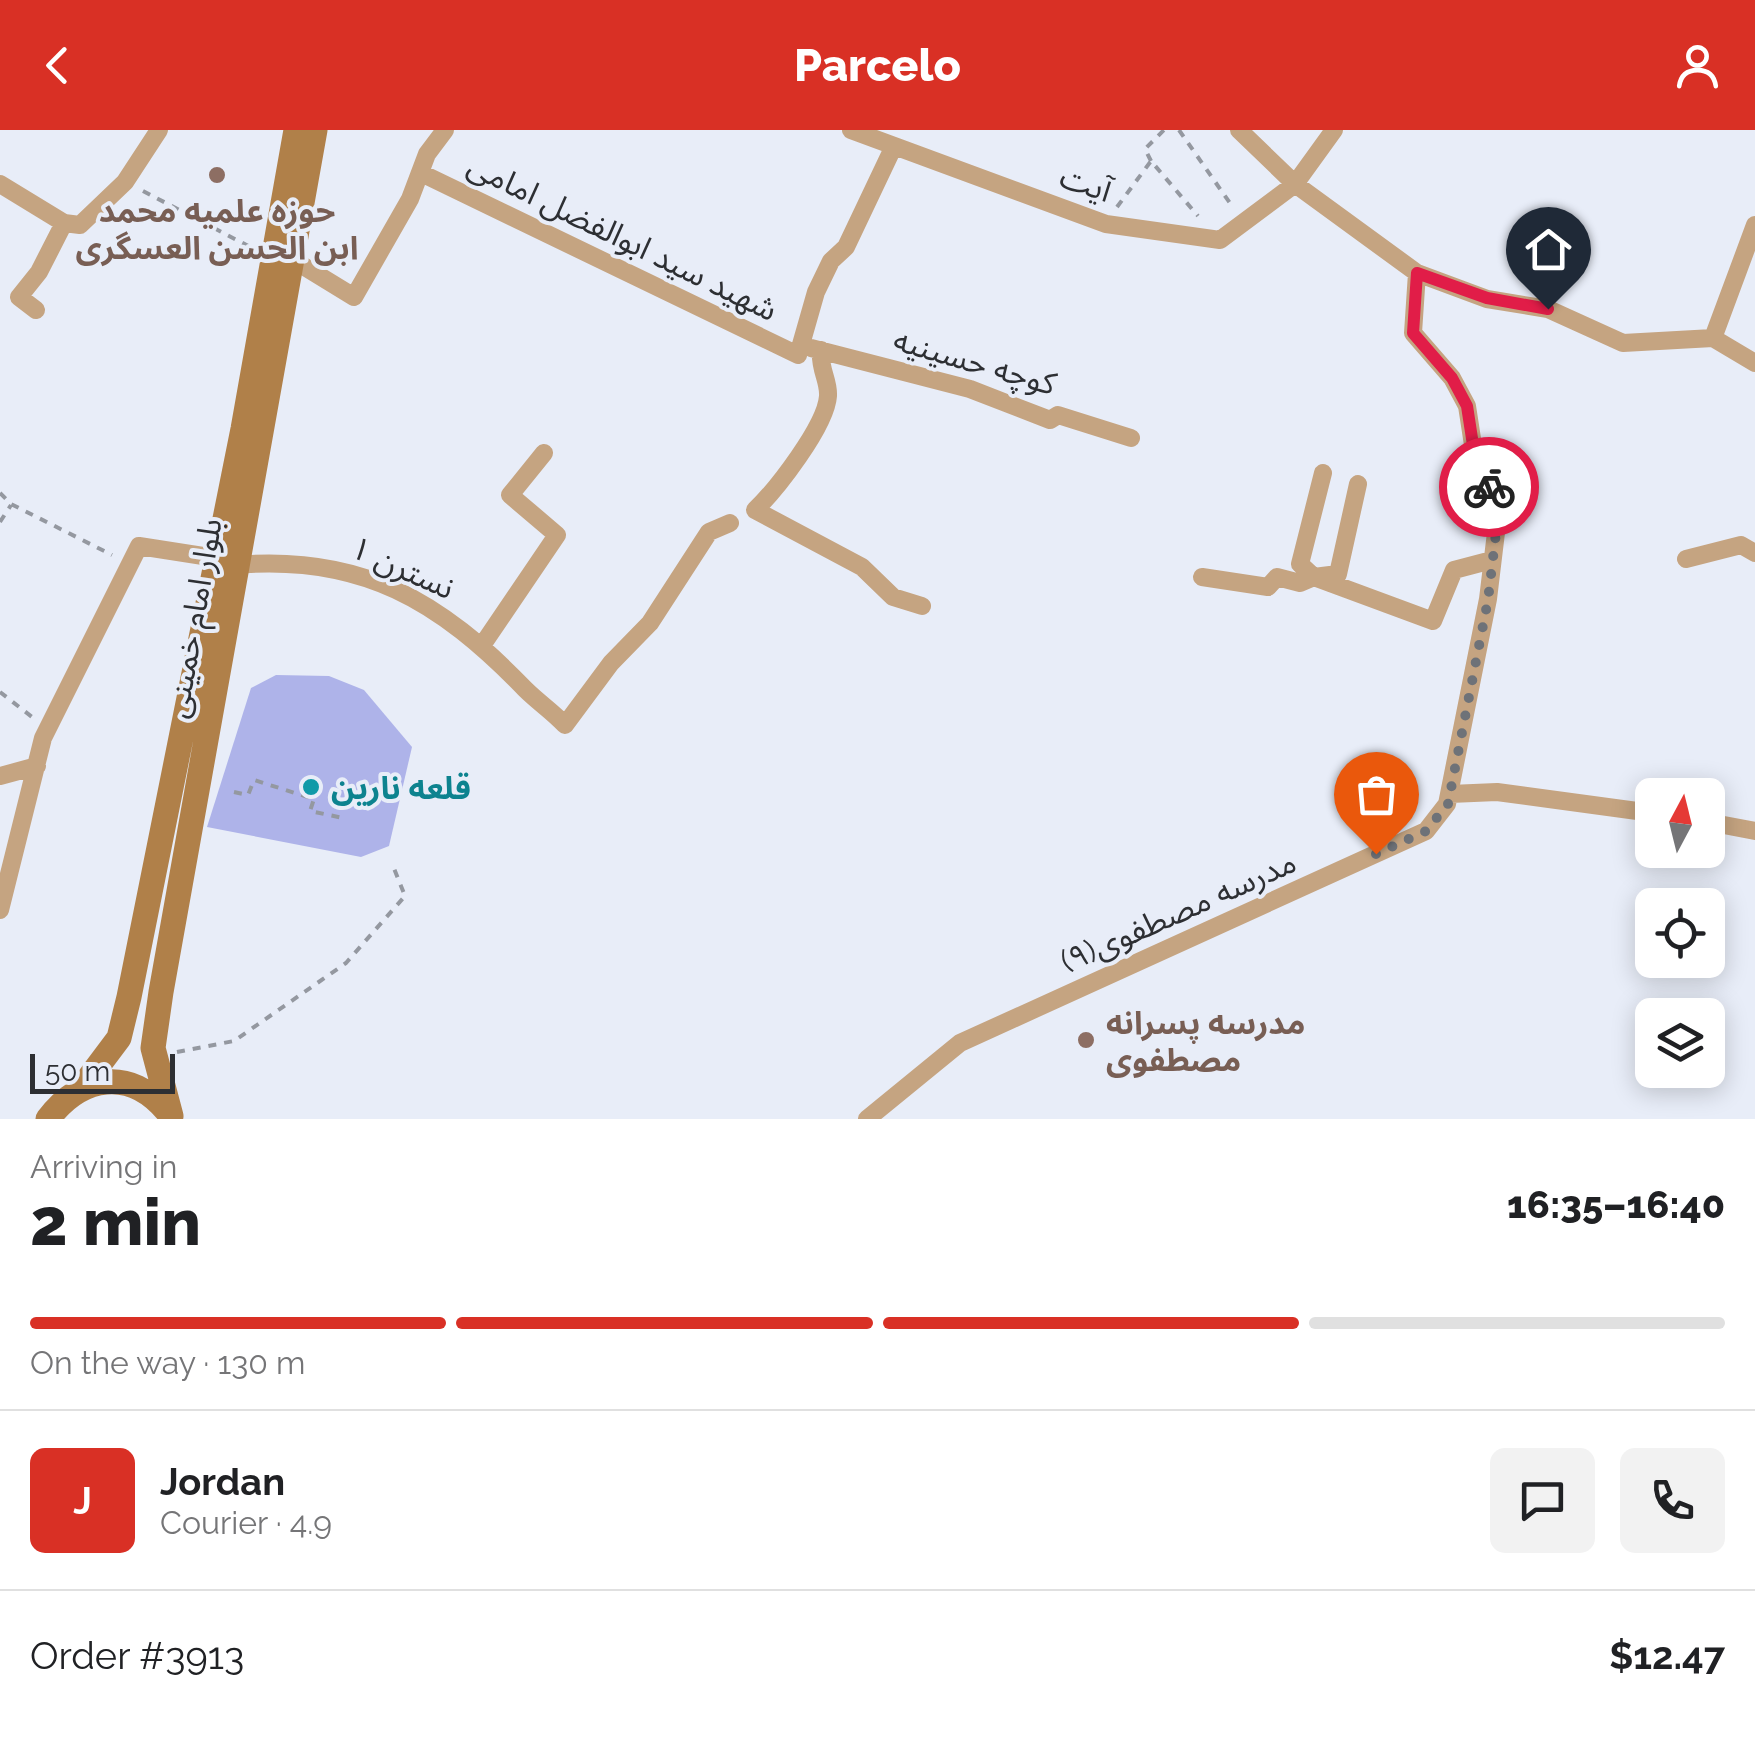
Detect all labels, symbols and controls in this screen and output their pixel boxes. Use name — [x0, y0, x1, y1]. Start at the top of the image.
icon: back — [30, 38, 85, 93]
icon: person — [1670, 38, 1725, 93]
text: Parcelo — [794, 39, 961, 92]
street label: شهید سید ابوالفضل امامی — [462, 146, 784, 329]
street label: آیت — [1055, 157, 1118, 210]
marker: حوزه علمیه محمد ابن الحسن العسگری — [206, 164, 228, 186]
place label: حوزه علمیه محمد ابن الحسن العسگری — [76, 192, 358, 267]
pin — [1506, 207, 1591, 310]
icon: home — [1521, 222, 1576, 277]
street label: کوچه حسینیه — [889, 320, 1061, 404]
courier — [1439, 437, 1539, 537]
icon: bike — [1462, 460, 1517, 515]
street label: بلوار امام خمینی — [157, 515, 235, 722]
street label: نسترن ۱ — [345, 528, 460, 607]
pin — [1334, 752, 1419, 855]
icon: bag — [1349, 767, 1404, 822]
place label: قلعه نارین — [331, 769, 471, 807]
marker: قلعه نارین — [300, 776, 322, 798]
north arrow — [1635, 778, 1725, 868]
map controls — [1635, 778, 1725, 1088]
street label: مدرسه مصطفوی(۹) — [1054, 842, 1302, 980]
button: locate — [1635, 888, 1725, 978]
button: layers — [1635, 998, 1725, 1088]
place label: مدرسه پسرانه مصطفوی — [1106, 1004, 1305, 1078]
marker: مدرسه پسرانه مصطفوی — [1075, 1029, 1097, 1051]
scale bar — [30, 1049, 175, 1094]
text: 50 m — [45, 1055, 110, 1088]
text: Arriving in — [30, 1148, 177, 1185]
text: 16:35–16:40 — [1507, 1182, 1725, 1227]
text: 2 min — [30, 1184, 201, 1260]
text: On the way · 130 m — [30, 1344, 306, 1381]
button: chat — [1490, 1448, 1595, 1553]
button: phone — [1620, 1448, 1725, 1553]
text: Jordan — [160, 1459, 285, 1504]
text: J — [73, 1478, 92, 1523]
text: Courier · 4.9 — [160, 1504, 332, 1541]
text: Order #3913 — [30, 1633, 244, 1678]
text: $12.47 — [1609, 1633, 1725, 1678]

